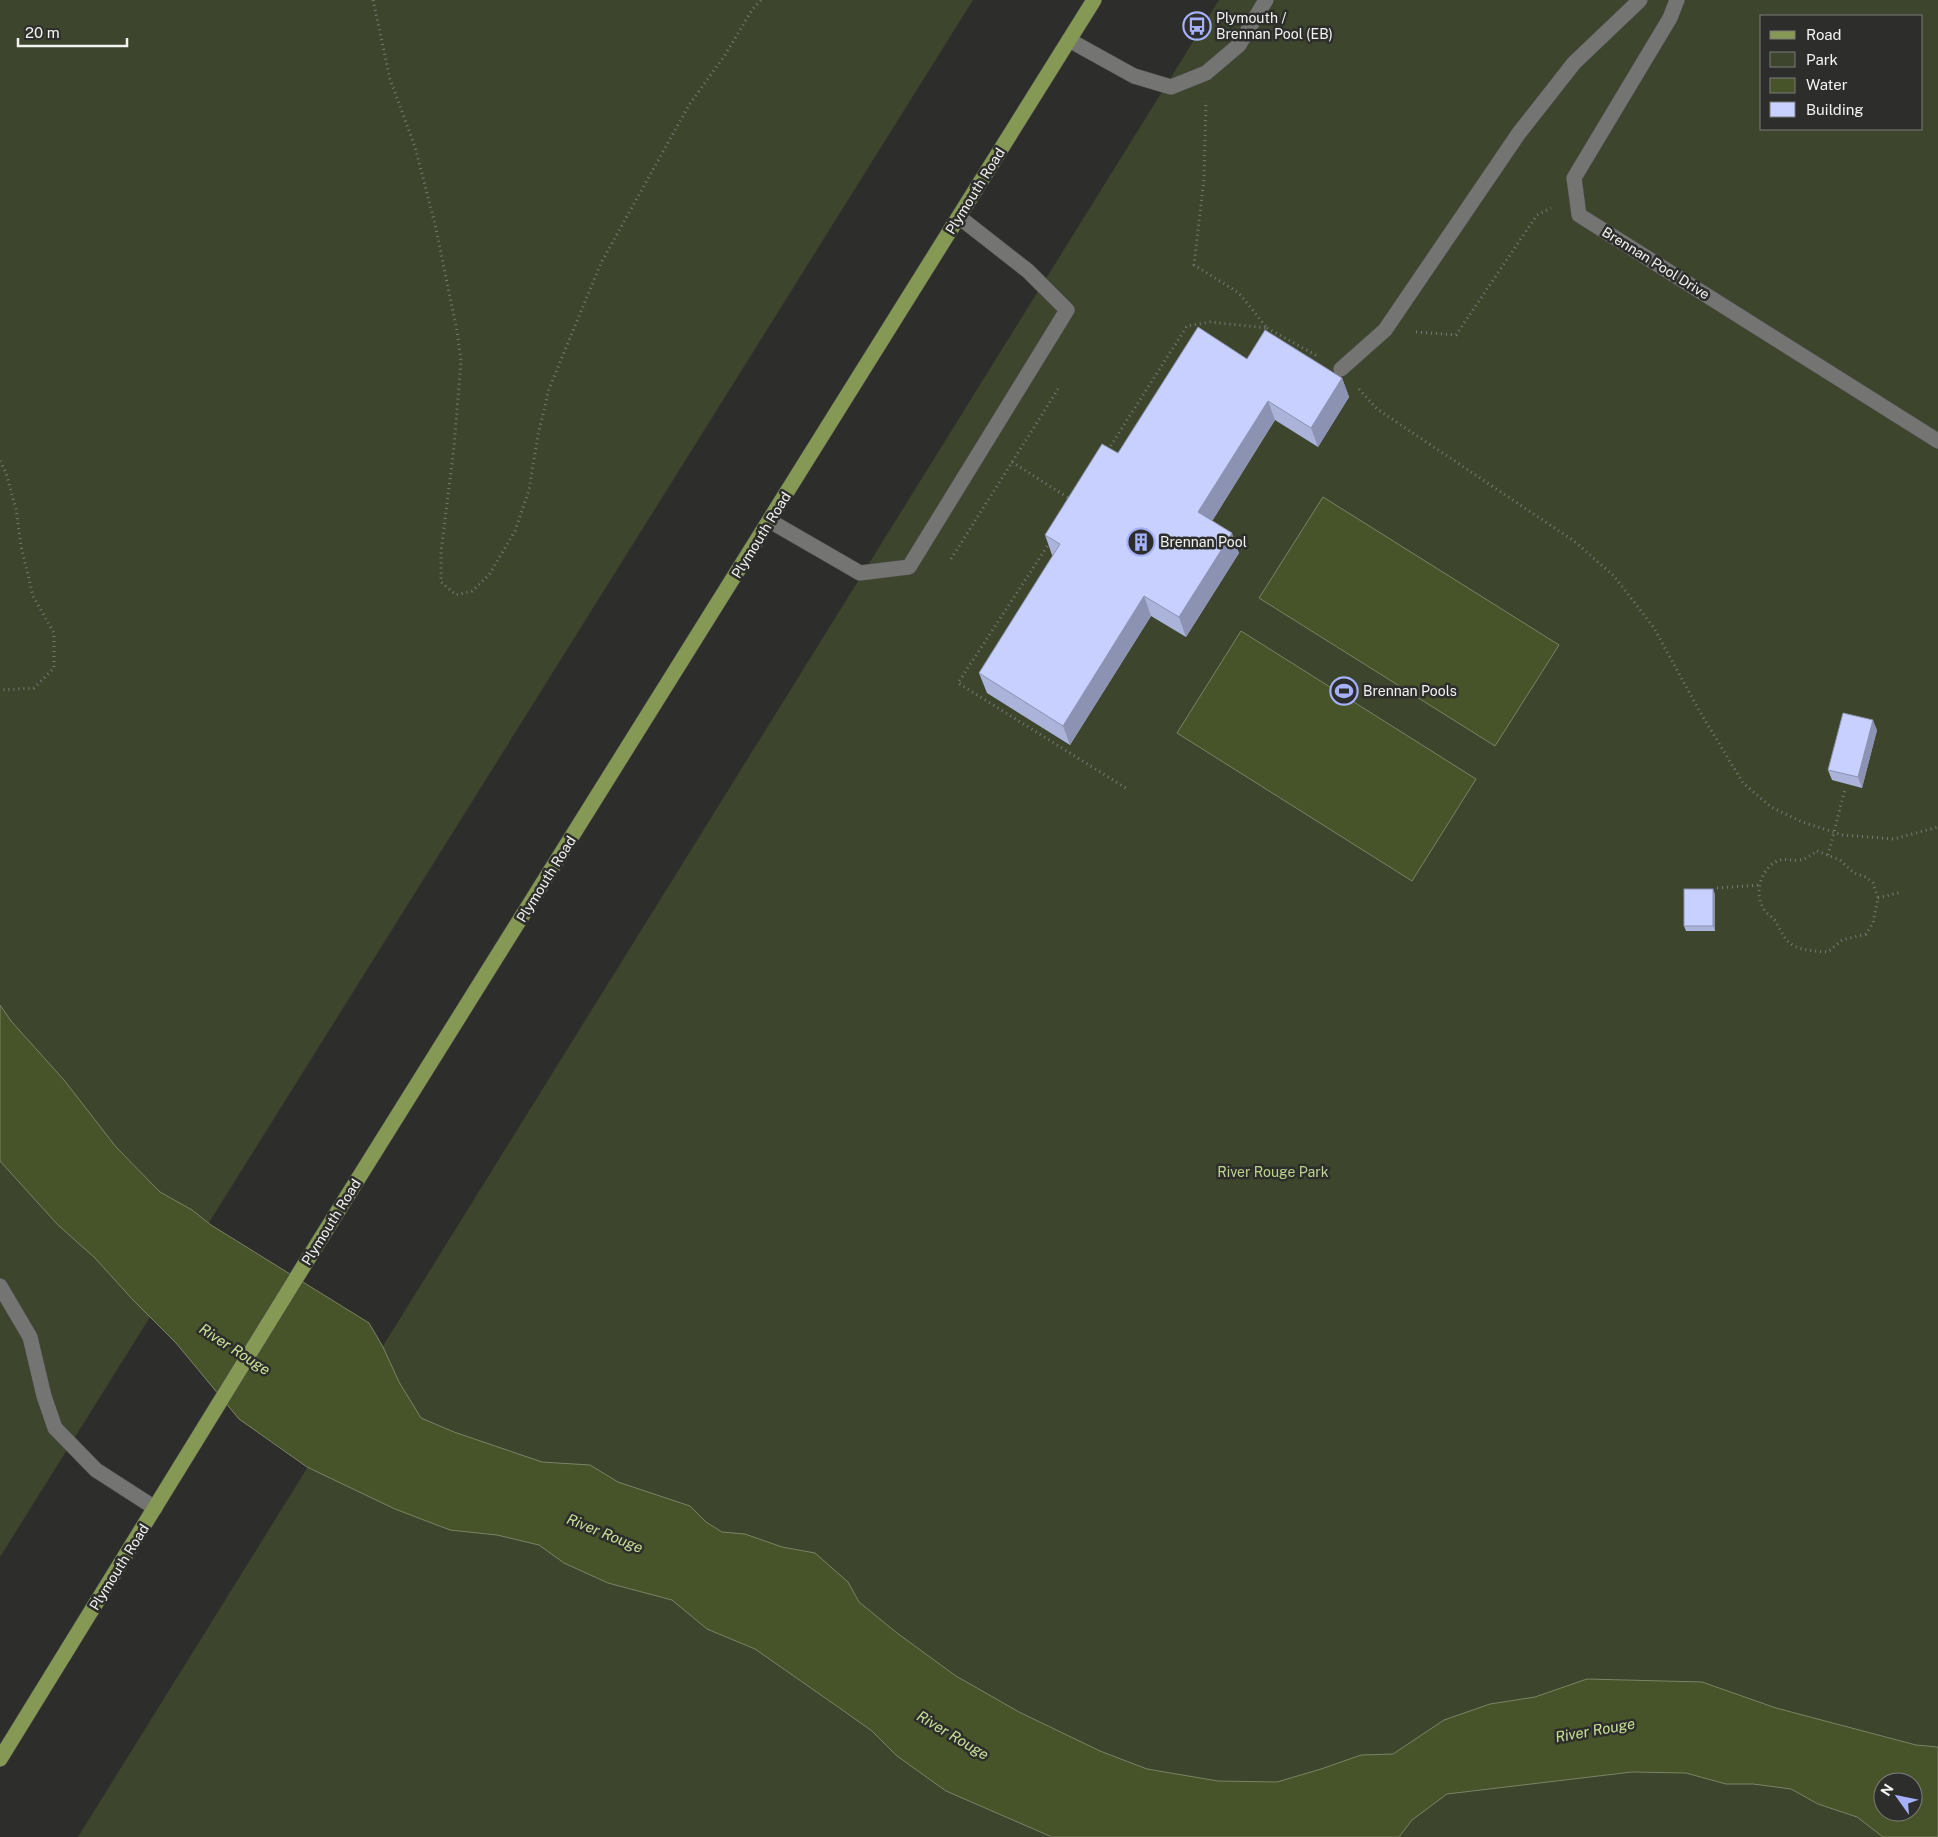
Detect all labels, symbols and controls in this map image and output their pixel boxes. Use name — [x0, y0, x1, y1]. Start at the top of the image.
place label: Plymouth / Brennan Pool (EB) — [1216, 10, 1333, 42]
bus stop icon: Plymouth / Brennan Pool (EB) — [1182, 11, 1212, 41]
scale bar — [18, 15, 126, 47]
legend — [1760, 15, 1923, 130]
text: 20 m — [25, 24, 60, 41]
text: Road — [1806, 26, 1842, 43]
text: Park — [1806, 51, 1838, 68]
text: Water — [1806, 76, 1848, 93]
text: Building — [1806, 101, 1864, 118]
street label: Plymouth Road — [942, 145, 1008, 237]
street label: Brennan Pool Drive — [1599, 223, 1713, 303]
street label: Plymouth Road — [728, 489, 794, 581]
building icon: Brennan Pool — [1126, 527, 1156, 557]
place label: Brennan Pool — [1160, 534, 1247, 550]
sports icon: Brennan Pools — [1329, 676, 1359, 706]
place label: Brennan Pools — [1363, 683, 1457, 699]
street label: Plymouth Road — [513, 833, 579, 925]
park label: River Rouge Park — [1217, 1164, 1329, 1180]
street label: Plymouth Road — [298, 1176, 364, 1268]
water label: River Rouge — [196, 1320, 274, 1378]
water label: River Rouge — [564, 1510, 646, 1556]
street label: Plymouth Road — [86, 1521, 152, 1613]
water label: River Rouge — [914, 1707, 992, 1763]
water label: River Rouge — [1554, 1715, 1636, 1745]
north arrow — [1873, 1772, 1923, 1822]
text: N — [1877, 1781, 1897, 1799]

